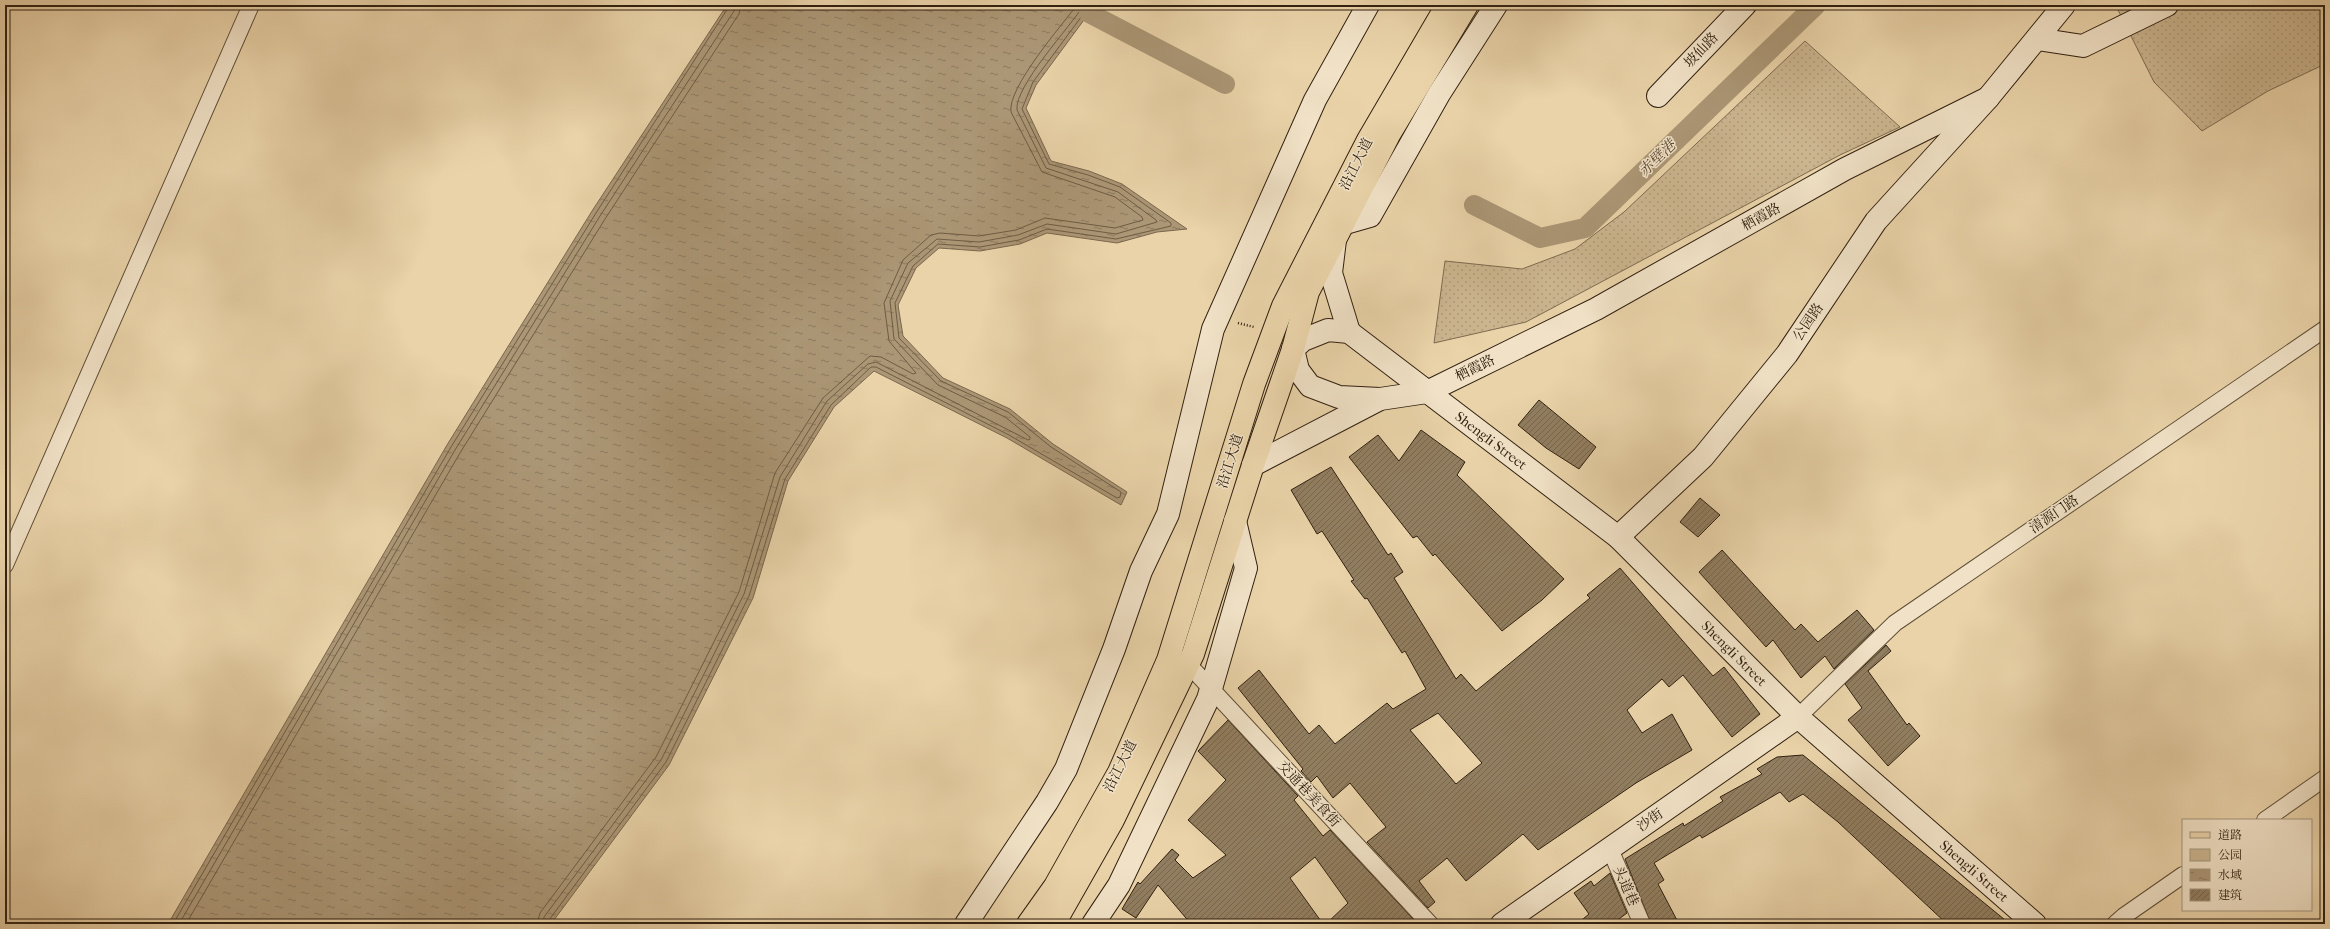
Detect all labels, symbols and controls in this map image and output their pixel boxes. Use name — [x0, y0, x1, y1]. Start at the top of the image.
street label: 坡仙路 — [1680, 29, 1722, 71]
street label: 沿江大道 — [1336, 135, 1376, 193]
water label: 赤壁港 — [1635, 135, 1681, 180]
street label: 栖霞路 — [1739, 199, 1783, 235]
street label: 公园路 — [1789, 300, 1827, 344]
street label: 栖霞路 — [1452, 351, 1498, 385]
street label: Shengli Street — [1452, 408, 1530, 473]
street label: 沿江大道 — [1214, 432, 1246, 490]
street label: 清源门路 — [2026, 491, 2082, 537]
street label: Shengli Street — [1698, 617, 1771, 690]
street label: 沿江大道 — [1100, 737, 1140, 795]
street label: 交通巷美食街 — [1274, 757, 1344, 831]
street label: 沙街 — [1634, 805, 1666, 835]
legend — [2182, 819, 2312, 911]
text: 道路 — [2218, 828, 2242, 842]
street label: Shengli Street — [1936, 836, 2012, 905]
text: 公园 — [2218, 848, 2242, 862]
street label: 头道巷 — [1610, 863, 1642, 909]
text: 水域 — [2218, 868, 2242, 882]
text: 建筑 — [2218, 888, 2242, 902]

